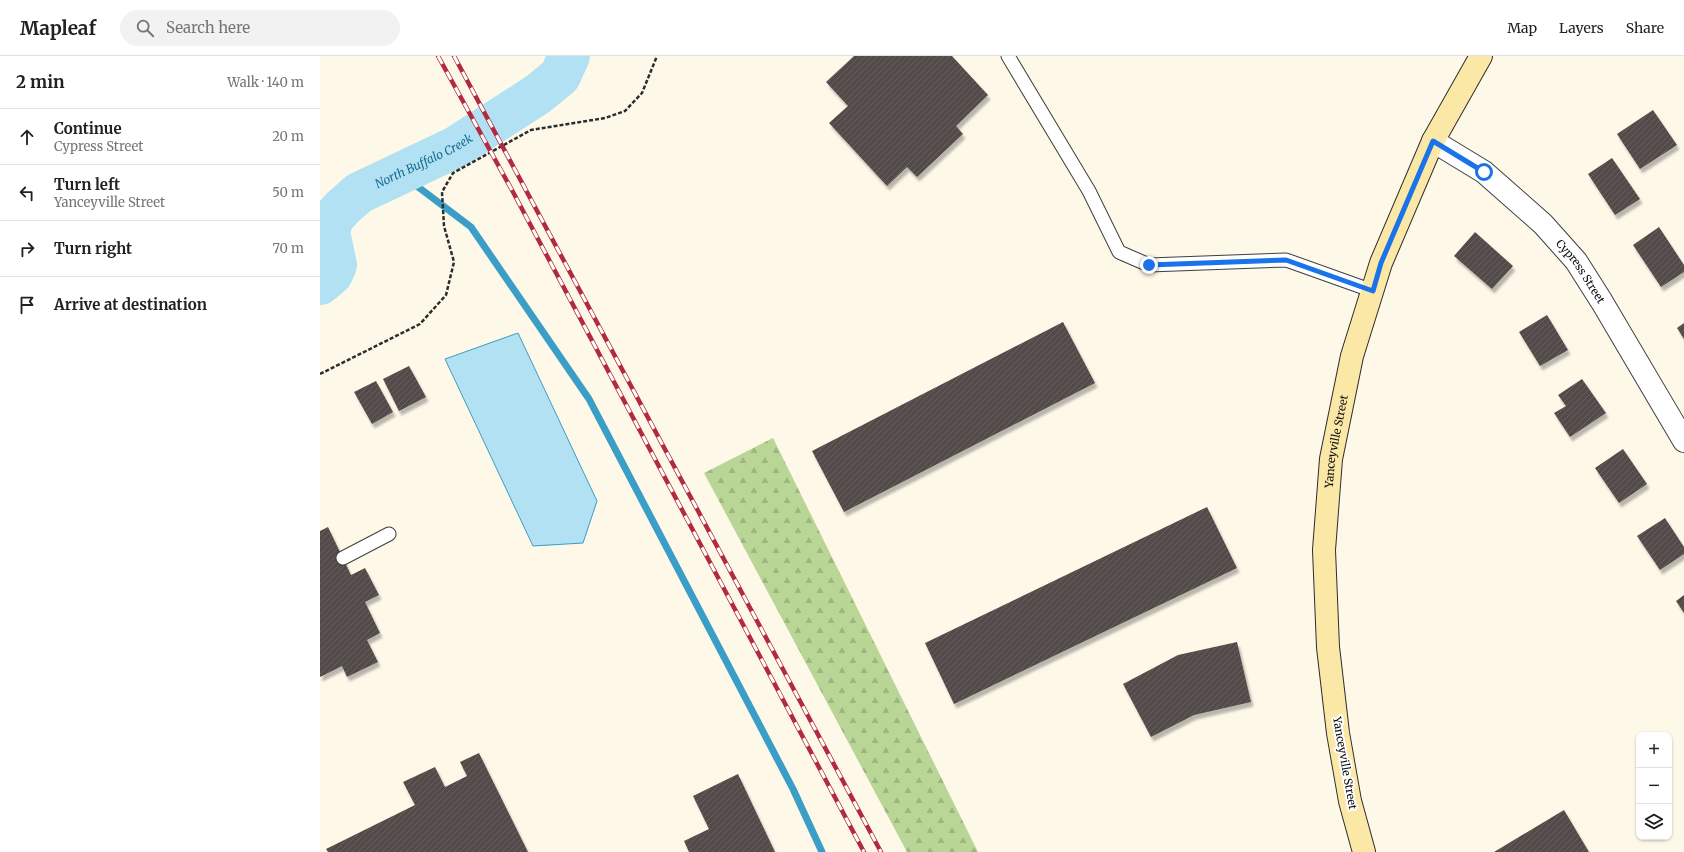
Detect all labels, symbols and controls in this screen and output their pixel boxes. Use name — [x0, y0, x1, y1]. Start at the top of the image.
search box — [120, 10, 400, 46]
text: Mapleaf — [20, 16, 96, 40]
icon: search — [134, 17, 156, 39]
text: Search here — [166, 18, 250, 37]
text: Map — [1507, 19, 1537, 37]
text: Layers — [1559, 19, 1604, 37]
text: Share — [1626, 19, 1664, 37]
text: 2 min — [16, 71, 64, 93]
text: Walk · 140 m — [227, 74, 304, 91]
text: Continue — [54, 119, 122, 138]
icon: ahead — [16, 126, 38, 148]
text: 20 m — [272, 128, 304, 145]
water label: North Buffalo Creek — [372, 130, 475, 191]
text: Cypress Street — [54, 138, 143, 155]
route start — [1475, 163, 1493, 181]
text: Turn left — [54, 175, 120, 194]
icon: left — [16, 182, 38, 204]
text: 50 m — [272, 184, 304, 201]
text: Yanceyville Street — [54, 194, 165, 211]
street label: Cypress Street — [1553, 236, 1609, 307]
icon: right — [16, 238, 38, 260]
text: Turn right — [54, 239, 132, 258]
text: 70 m — [273, 240, 304, 257]
route end — [1140, 256, 1158, 274]
icon: arrive — [16, 294, 38, 316]
text: Arrive at destination — [54, 295, 207, 314]
street label: Yanceyville Street — [1322, 393, 1351, 489]
street label: Yanceyville Street — [1330, 715, 1360, 811]
map controls — [1636, 732, 1672, 840]
button: + — [1636, 732, 1672, 768]
button: − — [1636, 768, 1672, 804]
button: layers — [1636, 804, 1672, 840]

